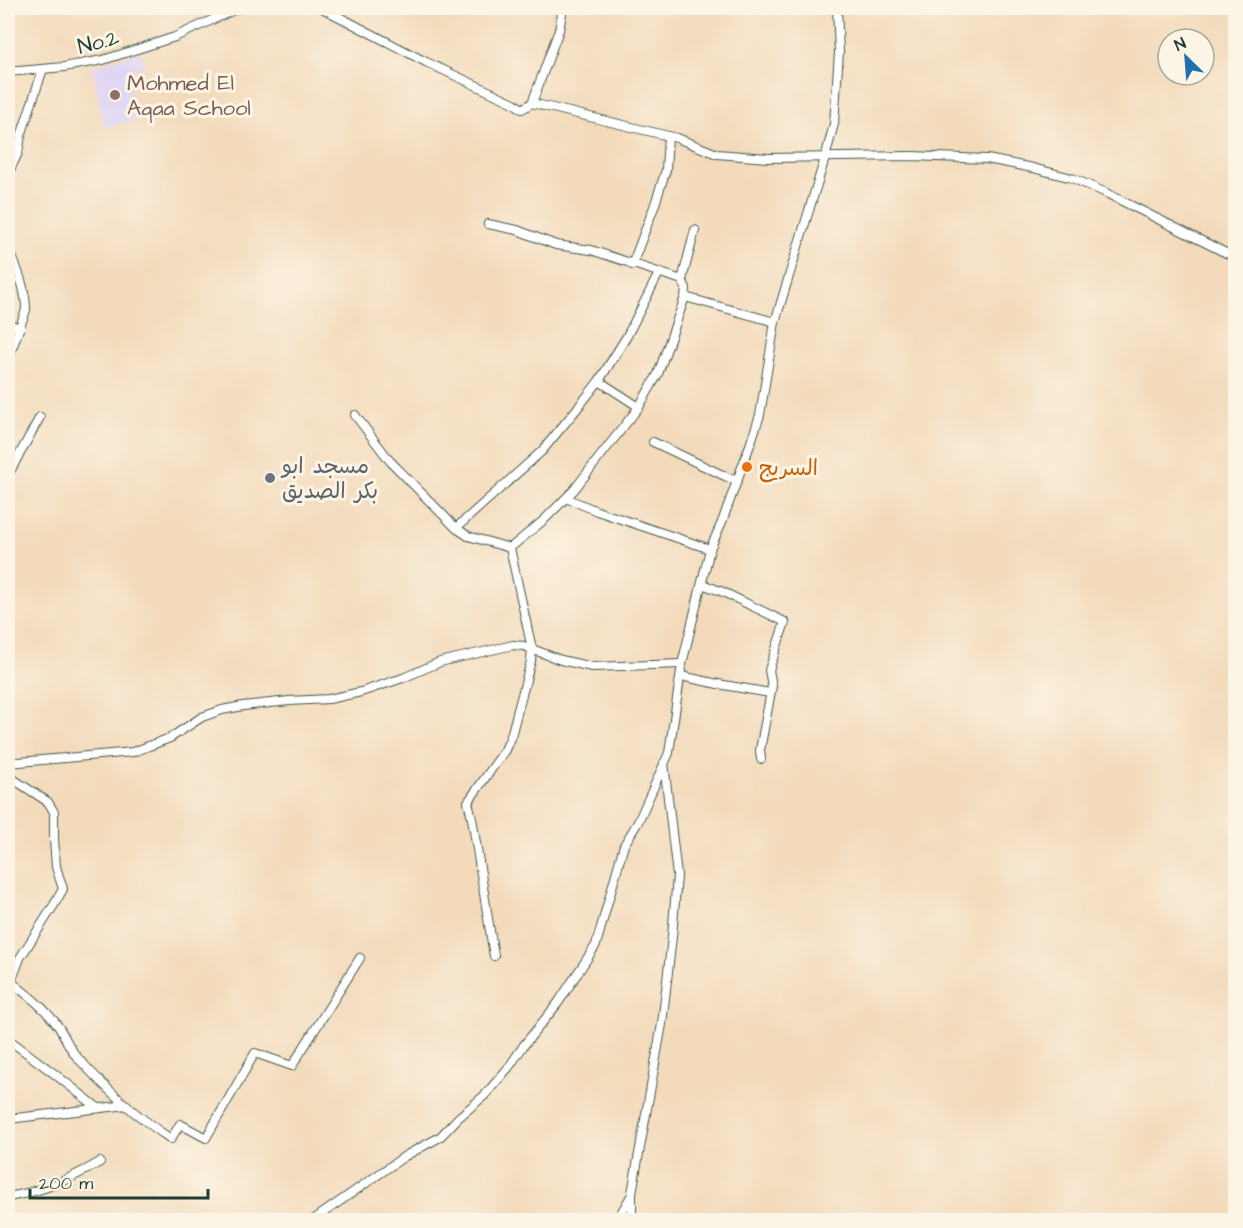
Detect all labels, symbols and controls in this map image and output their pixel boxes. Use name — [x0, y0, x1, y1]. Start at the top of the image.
street label: No.2 — [74, 22, 123, 63]
north arrow — [1156, 27, 1216, 87]
text: N — [1171, 32, 1189, 56]
place label: Mohmed El Aqaa School — [127, 68, 251, 124]
marker: Mohmed El Aqaa School — [108, 88, 122, 102]
place label: مسجد ابو بكر الصديق — [280, 451, 378, 507]
place label: السريج — [759, 453, 818, 484]
marker: السريج — [740, 460, 754, 474]
marker: مسجد ابو بكر الصديق — [263, 471, 277, 485]
scale bar — [30, 1162, 208, 1200]
text: 200 m — [39, 1171, 93, 1196]

